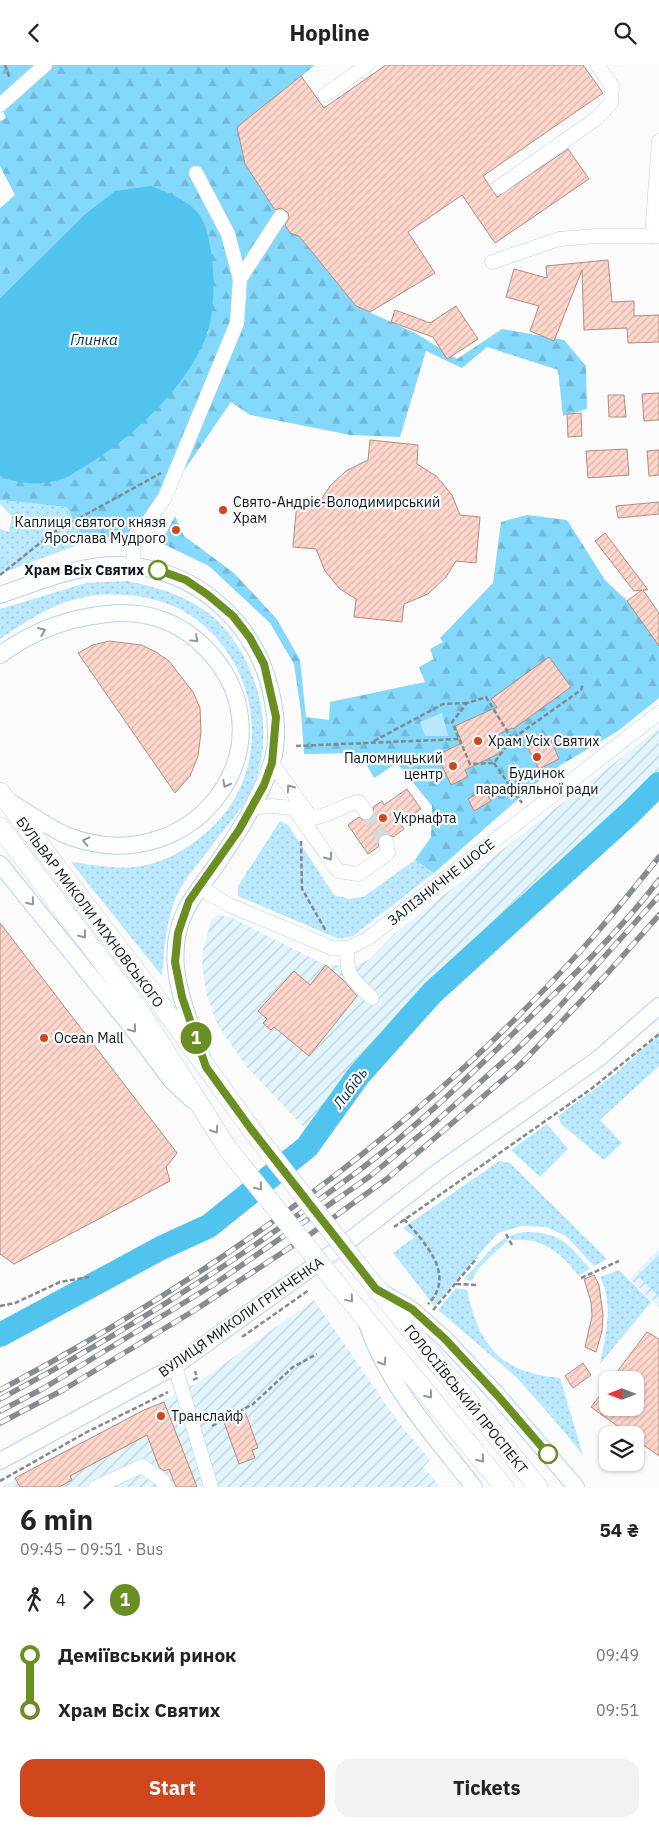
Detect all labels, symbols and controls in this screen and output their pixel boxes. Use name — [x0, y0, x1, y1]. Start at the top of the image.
text: Hopline — [289, 18, 370, 47]
icon: back — [20, 19, 48, 47]
icon: search — [611, 19, 639, 47]
water label: Глинка — [70, 330, 118, 349]
place label: Свято-Андріє-Володимирський Храм — [233, 493, 440, 527]
marker: Свято-Андріє-Володимирський Храм — [217, 504, 229, 516]
place label: Каплиця святого князя Ярослава Мудрого — [15, 513, 166, 547]
marker: Каплиця святого князя Ярослава Мудрого — [170, 524, 182, 536]
marker: Храм Всіх Святих — [148, 560, 168, 580]
place label: Храм Всіх Святих — [24, 561, 144, 579]
one-way arrow — [37, 626, 46, 637]
one-way arrow — [189, 633, 198, 642]
place label: Храм Усіх Святих — [488, 732, 599, 750]
marker: Храм Усіх Святих — [472, 735, 484, 747]
place label: Паломницький центр — [344, 749, 443, 783]
marker: Будинок парафіяльної ради — [531, 751, 543, 763]
marker: Паломницький центр — [447, 760, 459, 772]
place label: Будинок парафіяльної ради — [475, 764, 599, 798]
one-way arrow — [222, 779, 232, 788]
one-way arrow — [287, 784, 296, 794]
place label: Укрнафта — [393, 809, 457, 827]
marker: Укрнафта — [377, 812, 389, 824]
street label: БУЛЬВАР МИКОЛИ МІХНОВСЬКОГО — [12, 813, 168, 1011]
street label: ЗАЛІЗНИЧНЕ ШОСЕ — [384, 835, 498, 929]
one-way arrow — [82, 836, 91, 847]
one-way arrow — [323, 851, 332, 861]
one-way arrow — [25, 896, 33, 905]
one-way arrow — [77, 929, 85, 938]
line badge: 1 — [180, 1022, 212, 1054]
one-way arrow — [127, 1023, 135, 1032]
text: 1 — [191, 1026, 201, 1049]
place label: Ocean Mall — [54, 1029, 124, 1047]
marker: Ocean Mall — [38, 1032, 50, 1044]
water label: Либідь — [328, 1064, 372, 1113]
one-way arrow — [209, 1124, 219, 1133]
one-way arrow — [253, 1181, 261, 1190]
street label: ВУЛИЦЯ МИКОЛИ ГРІНЧЕНКА — [155, 1253, 327, 1381]
one-way arrow — [344, 1294, 353, 1303]
street label: ГОЛОСІЇВСЬКИЙ ПРОСПЕКТ — [400, 1320, 532, 1477]
one-way arrow — [377, 1356, 386, 1365]
north arrow — [599, 1371, 644, 1416]
map controls — [599, 1371, 644, 1471]
one-way arrow — [423, 1389, 431, 1398]
place label: Транслайф — [171, 1407, 243, 1425]
marker: Транслайф — [155, 1410, 167, 1422]
button: layers — [599, 1426, 644, 1471]
unlabelled marker — [538, 1444, 558, 1464]
one-way arrow — [476, 1453, 484, 1462]
text: 6 min — [20, 1501, 93, 1538]
text: 54 ₴ — [599, 1518, 639, 1542]
text: 09:45 – 09:51 · Bus — [20, 1539, 163, 1559]
icon: walk — [20, 1586, 48, 1614]
icon: forward — [74, 1586, 102, 1614]
text: 1 — [120, 1588, 130, 1611]
text: 4 — [56, 1590, 66, 1610]
text: Деміївський ринок — [58, 1643, 236, 1667]
text: 09:49 — [596, 1645, 639, 1665]
text: Храм Всіх Святих — [58, 1698, 221, 1722]
text: 09:51 — [596, 1700, 639, 1720]
button: Start — [20, 1759, 325, 1817]
button: Tickets — [335, 1759, 639, 1817]

